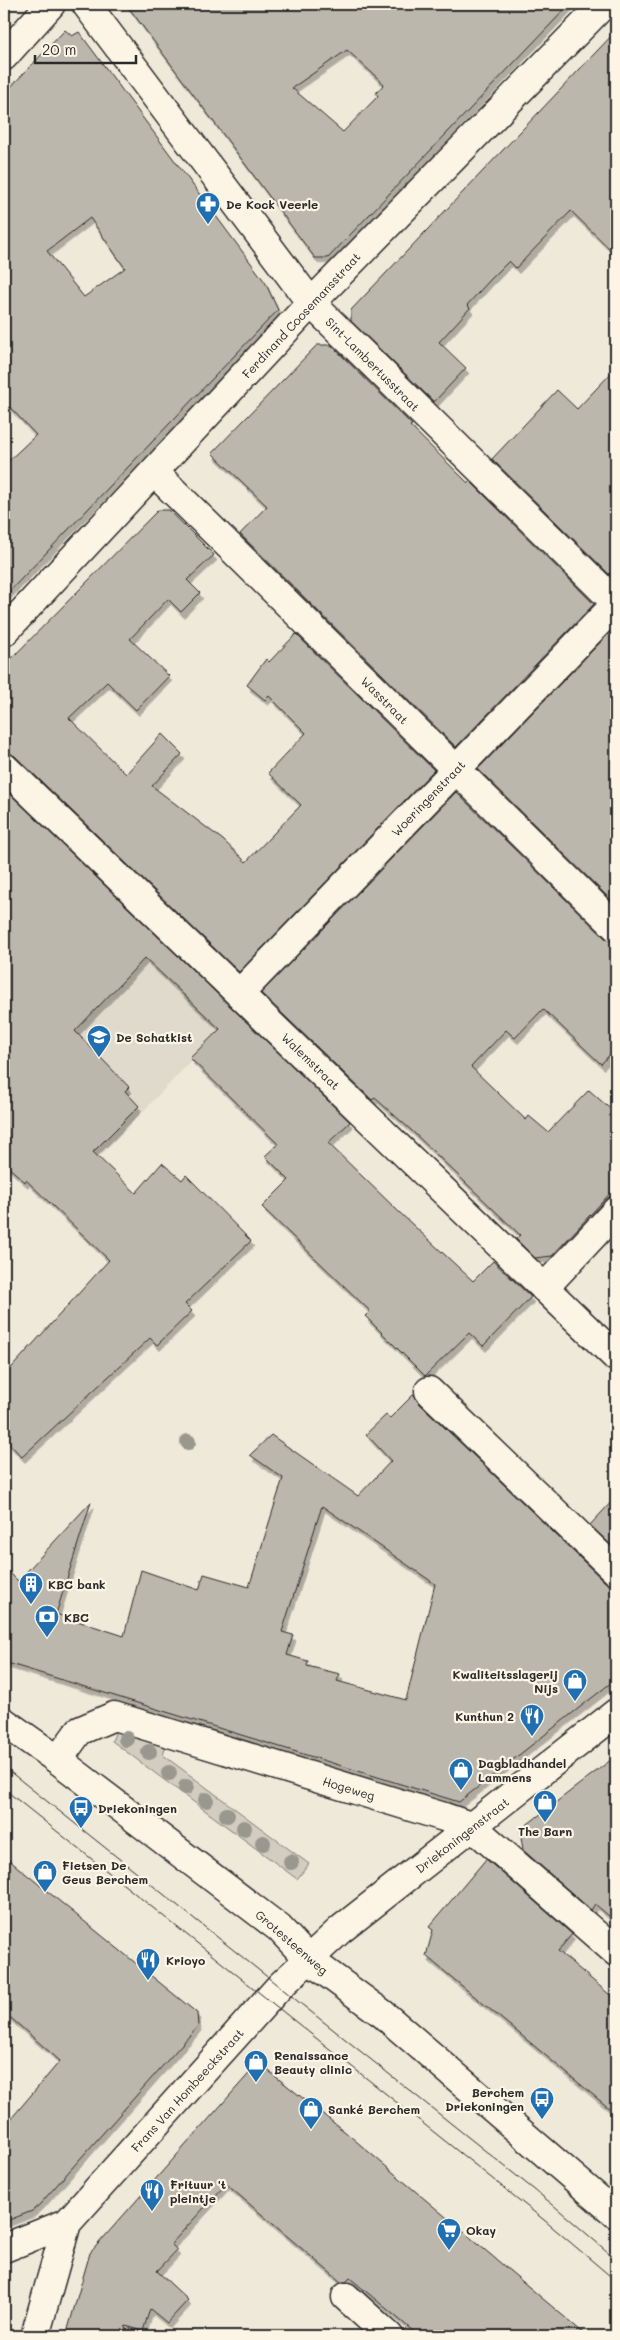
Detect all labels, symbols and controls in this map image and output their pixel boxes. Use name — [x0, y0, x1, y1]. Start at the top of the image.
scale bar — [35, 32, 136, 64]
text: 20 m — [42, 39, 76, 59]
pharmacy icon: De Kock Veerle — [195, 191, 221, 225]
place label: De Kock Veerle — [226, 196, 318, 212]
street label: Ferdinand Coosemansstraat — [238, 249, 364, 381]
street label: Sint-Lambertusstraat — [322, 313, 424, 415]
street label: Wasstraat — [358, 673, 412, 727]
street label: Woeringenstraat — [388, 757, 468, 839]
school or university icon: De Schatkist — [86, 1024, 112, 1058]
place label: De Schatkist — [116, 1029, 192, 1045]
street label: Walemstraat — [278, 1029, 344, 1093]
building icon: KBC bank — [18, 1571, 44, 1605]
place label: KBC bank — [48, 1576, 106, 1592]
bank icon: KBC — [34, 1604, 60, 1638]
place label: KBC — [64, 1609, 89, 1625]
place label: Kwaliteitsslagerij Nijs — [453, 1666, 558, 1696]
shop icon: Kwaliteitsslagerij Nijs — [562, 1668, 588, 1702]
restaurant icon: Kunthun 2 — [519, 1703, 545, 1737]
place label: Kunthun 2 — [455, 1708, 514, 1724]
place label: Dagbladhandel Lammens — [478, 1755, 566, 1785]
shop icon: Dagbladhandel Lammens — [448, 1757, 474, 1791]
street label: Hogeweg — [321, 1772, 377, 1804]
shop icon: The Barn — [532, 1789, 558, 1823]
street label: Driekoningenstraat — [412, 1794, 512, 1876]
bus stop icon: Driekoningen — [68, 1795, 94, 1829]
place label: Driekoningen — [98, 1800, 177, 1816]
place label: The Barn — [518, 1823, 572, 1839]
place label: Fietsen De Geus Berchem — [62, 1857, 148, 1887]
shop icon: Fietsen De Geus Berchem — [32, 1859, 58, 1893]
street label: Grotesteenweg — [252, 1906, 332, 1978]
restaurant icon: Krioyo — [135, 1947, 161, 1981]
place label: Krioyo — [166, 1952, 205, 1968]
street label: Frans Van Hombeeckstraat — [127, 2025, 247, 2155]
place label: Renaissance Beauty clinic — [274, 2047, 352, 2077]
shop icon: Renaissance Beauty clinic — [243, 2049, 269, 2083]
place label: Berchem Driekoningen — [445, 2084, 524, 2114]
bus stop icon: Berchem Driekoningen — [529, 2086, 555, 2120]
shop icon: Sanké Berchem — [298, 2096, 324, 2130]
place label: Sanké Berchem — [328, 2101, 420, 2117]
place label: Frituur 't pleintje — [170, 2176, 226, 2206]
restaurant icon: Frituur 't pleintje — [139, 2178, 165, 2212]
supermarket icon: Okay — [436, 2217, 462, 2251]
place label: Okay — [466, 2222, 497, 2238]

